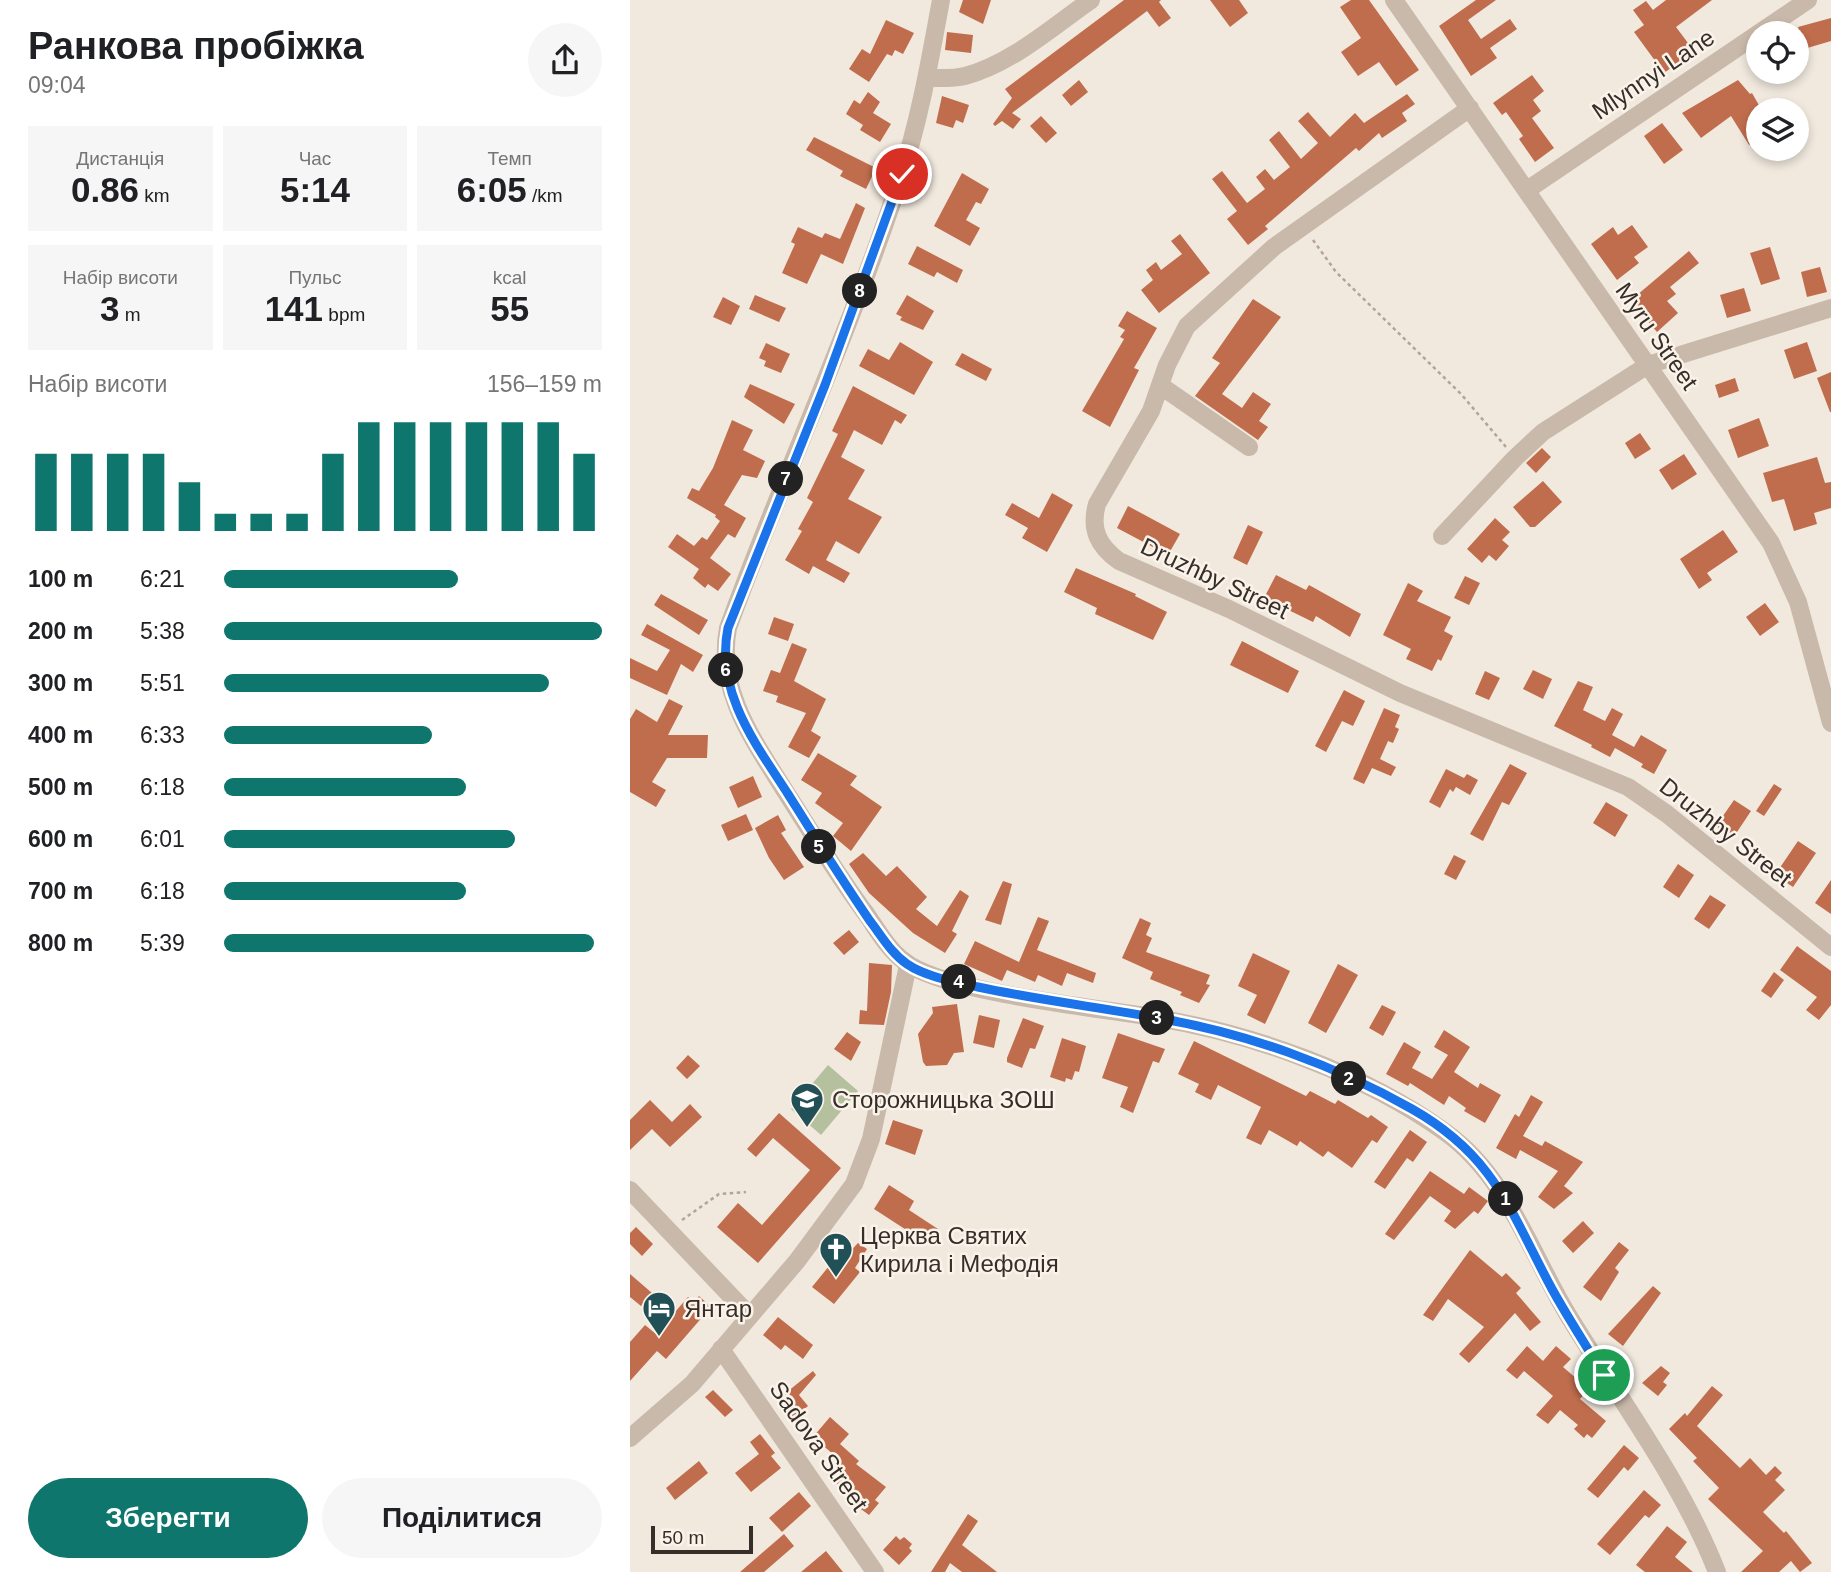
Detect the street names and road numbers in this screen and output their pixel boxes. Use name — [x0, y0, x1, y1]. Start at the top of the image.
street label: Mlynnyi Lane — [1587, 23, 1719, 125]
street label: Myru Street — [1610, 277, 1704, 395]
street label: Druzhby Street — [1137, 532, 1294, 624]
street label: Druzhby Street — [1655, 772, 1798, 892]
street label: Sadova Street — [764, 1376, 874, 1516]

